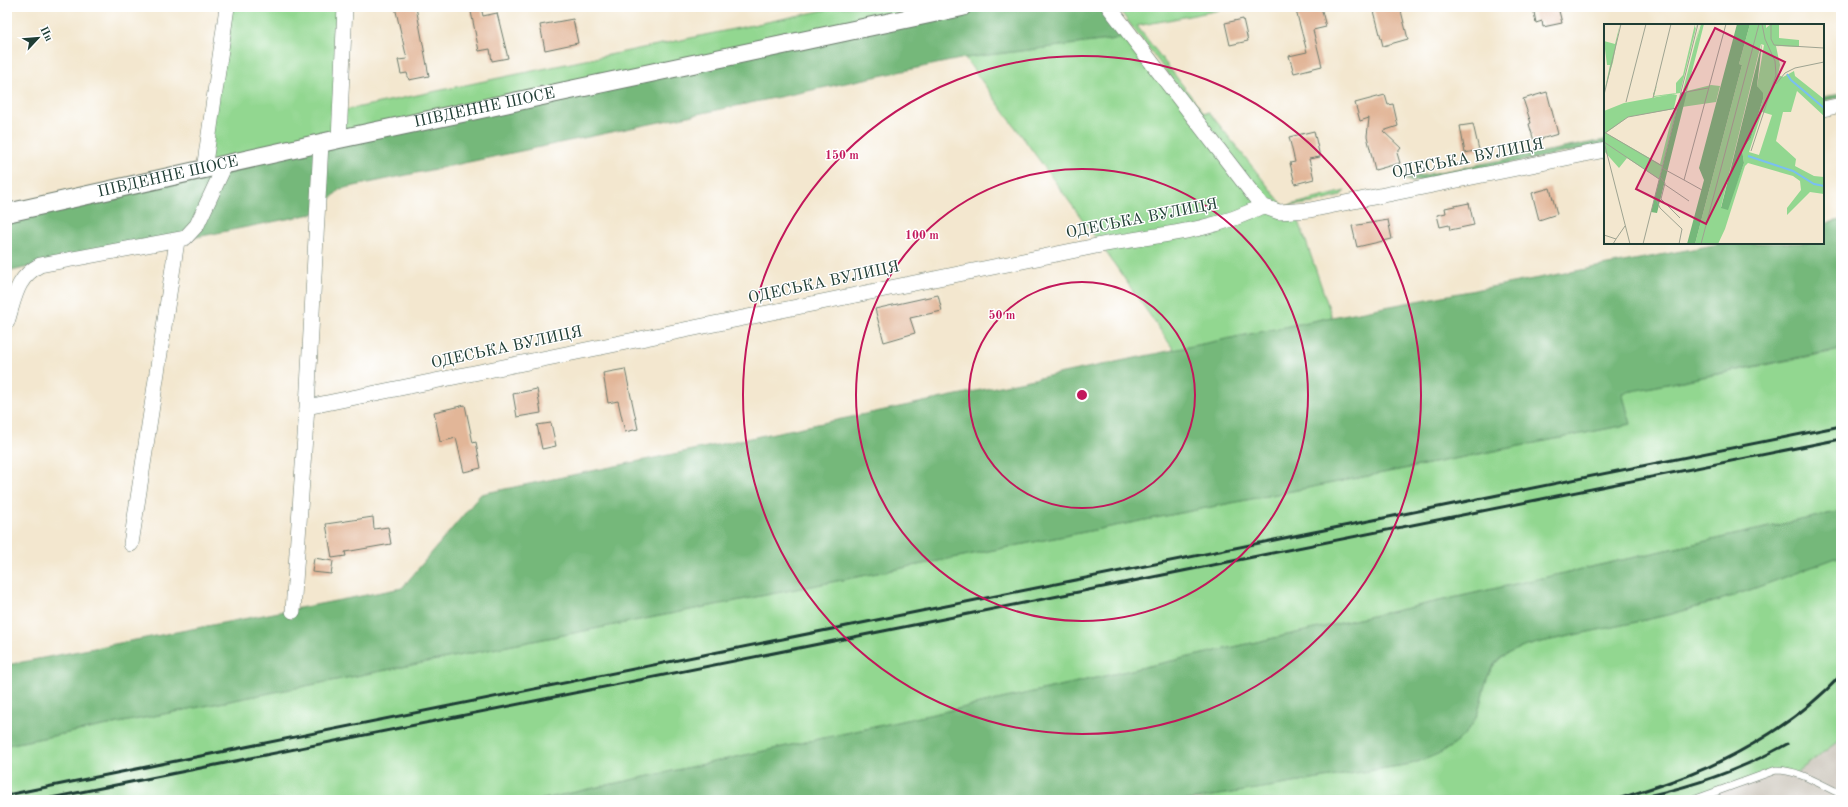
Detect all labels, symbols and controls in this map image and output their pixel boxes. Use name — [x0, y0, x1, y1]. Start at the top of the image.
north arrow — [18, 18, 58, 58]
inset map — [1604, 24, 1824, 244]
text: Пн — [37, 25, 54, 44]
street label: ПІВДЕННЕ ШОСЕ — [413, 85, 557, 131]
street label: ОДЕСЬКА ВУЛИЦЯ — [1391, 136, 1545, 182]
text: 150 m — [825, 149, 859, 162]
street label: ПІВДЕННЕ ШОСЕ — [96, 154, 240, 201]
street label: ОДЕСЬКА ВУЛИЦЯ — [1065, 196, 1219, 242]
text: 100 m — [905, 230, 939, 242]
street label: ОДЕСЬКА ВУЛИЦЯ — [747, 259, 901, 307]
text: 50 m — [989, 309, 1016, 322]
street label: ОДЕСЬКА ВУЛИЦЯ — [430, 324, 584, 372]
centre of rings — [1075, 388, 1089, 402]

